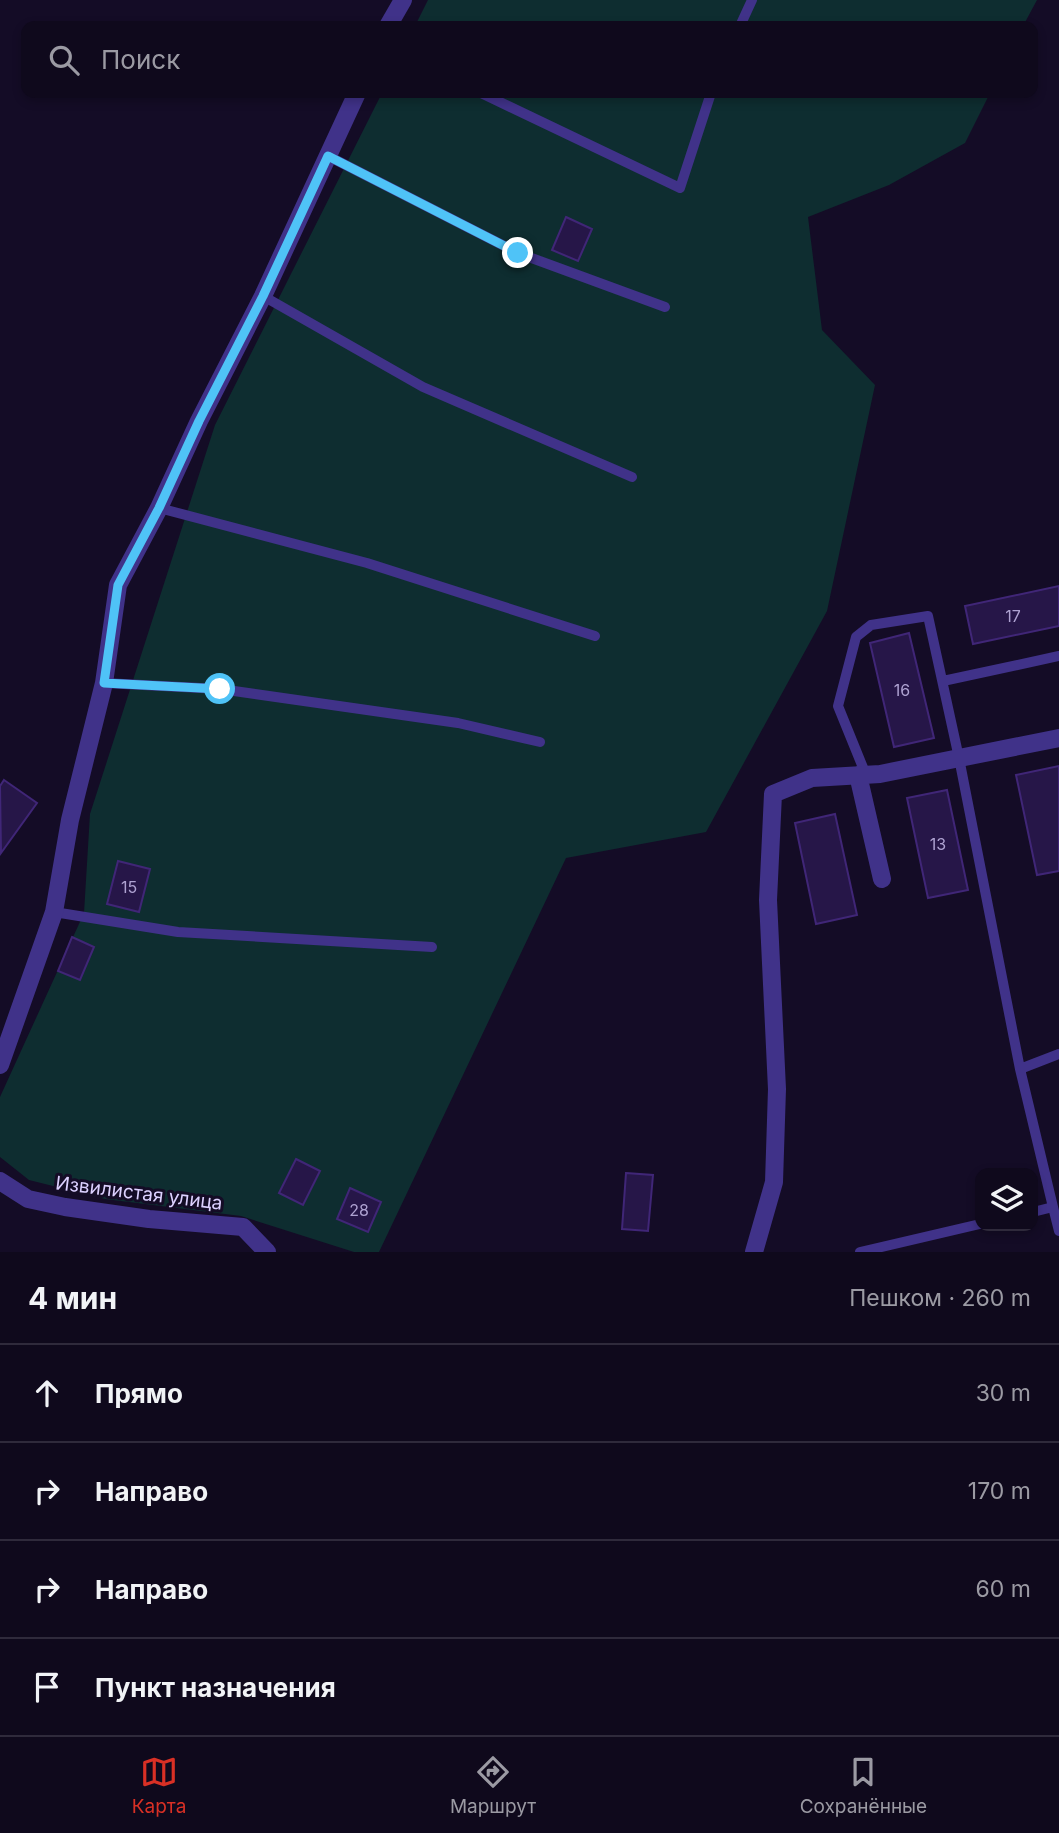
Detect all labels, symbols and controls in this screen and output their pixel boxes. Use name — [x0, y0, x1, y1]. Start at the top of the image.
search box — [21, 21, 1038, 98]
icon: search — [45, 41, 83, 79]
text: Поиск — [101, 44, 180, 75]
route end — [502, 237, 533, 268]
house number: 17 — [1005, 606, 1021, 626]
route start — [204, 673, 235, 704]
house number: 16 — [894, 680, 910, 700]
house number: 13 — [930, 834, 946, 854]
house number: 15 — [121, 877, 137, 897]
map controls — [975, 1168, 1038, 1231]
button: layers — [975, 1168, 1038, 1231]
street label: Извилистая улица — [54, 1171, 224, 1215]
house number: 28 — [349, 1200, 369, 1220]
text: 4 мин — [28, 1280, 117, 1316]
text: Пешком · 260 m — [849, 1284, 1031, 1312]
icon: ahead — [28, 1374, 66, 1412]
text: Прямо — [95, 1378, 183, 1409]
text: 30 m — [976, 1379, 1031, 1407]
icon: right — [28, 1472, 66, 1510]
text: Направо — [95, 1476, 208, 1507]
text: 170 m — [968, 1477, 1031, 1505]
icon: right — [28, 1570, 66, 1608]
text: Направо — [95, 1574, 208, 1605]
text: 60 m — [976, 1575, 1031, 1603]
icon: arrive — [28, 1668, 66, 1706]
text: Пункт назначения — [95, 1672, 336, 1703]
tab: Карта — [132, 1753, 186, 1818]
tab: Маршрут — [450, 1753, 536, 1818]
tab: Сохранённые — [800, 1753, 927, 1818]

